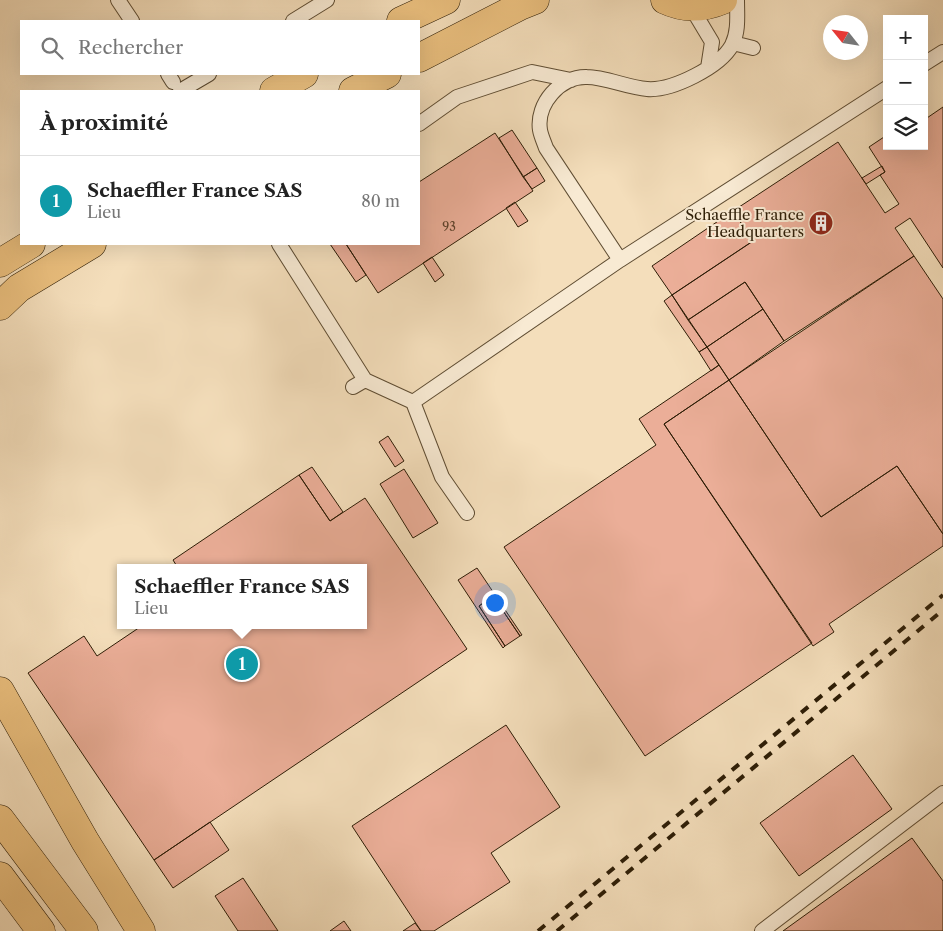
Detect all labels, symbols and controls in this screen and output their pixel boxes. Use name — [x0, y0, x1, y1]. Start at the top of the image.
north arrow — [823, 15, 868, 60]
map controls — [883, 15, 928, 150]
button: + — [883, 15, 928, 60]
search box — [20, 20, 420, 75]
icon: search — [38, 34, 66, 62]
text: Rechercher — [78, 36, 183, 59]
button: − — [883, 60, 928, 105]
button: layers — [883, 105, 928, 150]
text: À proximité — [40, 110, 168, 135]
text: Schaeffler France SAS — [87, 179, 303, 202]
text: 1 — [52, 191, 60, 211]
text: 80 m — [361, 191, 400, 211]
text: Lieu — [87, 202, 121, 222]
place label: Schaeffle France Headquarters — [685, 205, 804, 241]
building icon: Schaeffle France Headquarters — [808, 210, 834, 236]
house number: 93 — [442, 219, 456, 234]
popup — [117, 564, 367, 629]
text: Schaeffler France SAS — [134, 575, 350, 598]
your location — [482, 590, 508, 616]
text: Lieu — [134, 598, 168, 618]
pin: 1 — [226, 645, 258, 683]

